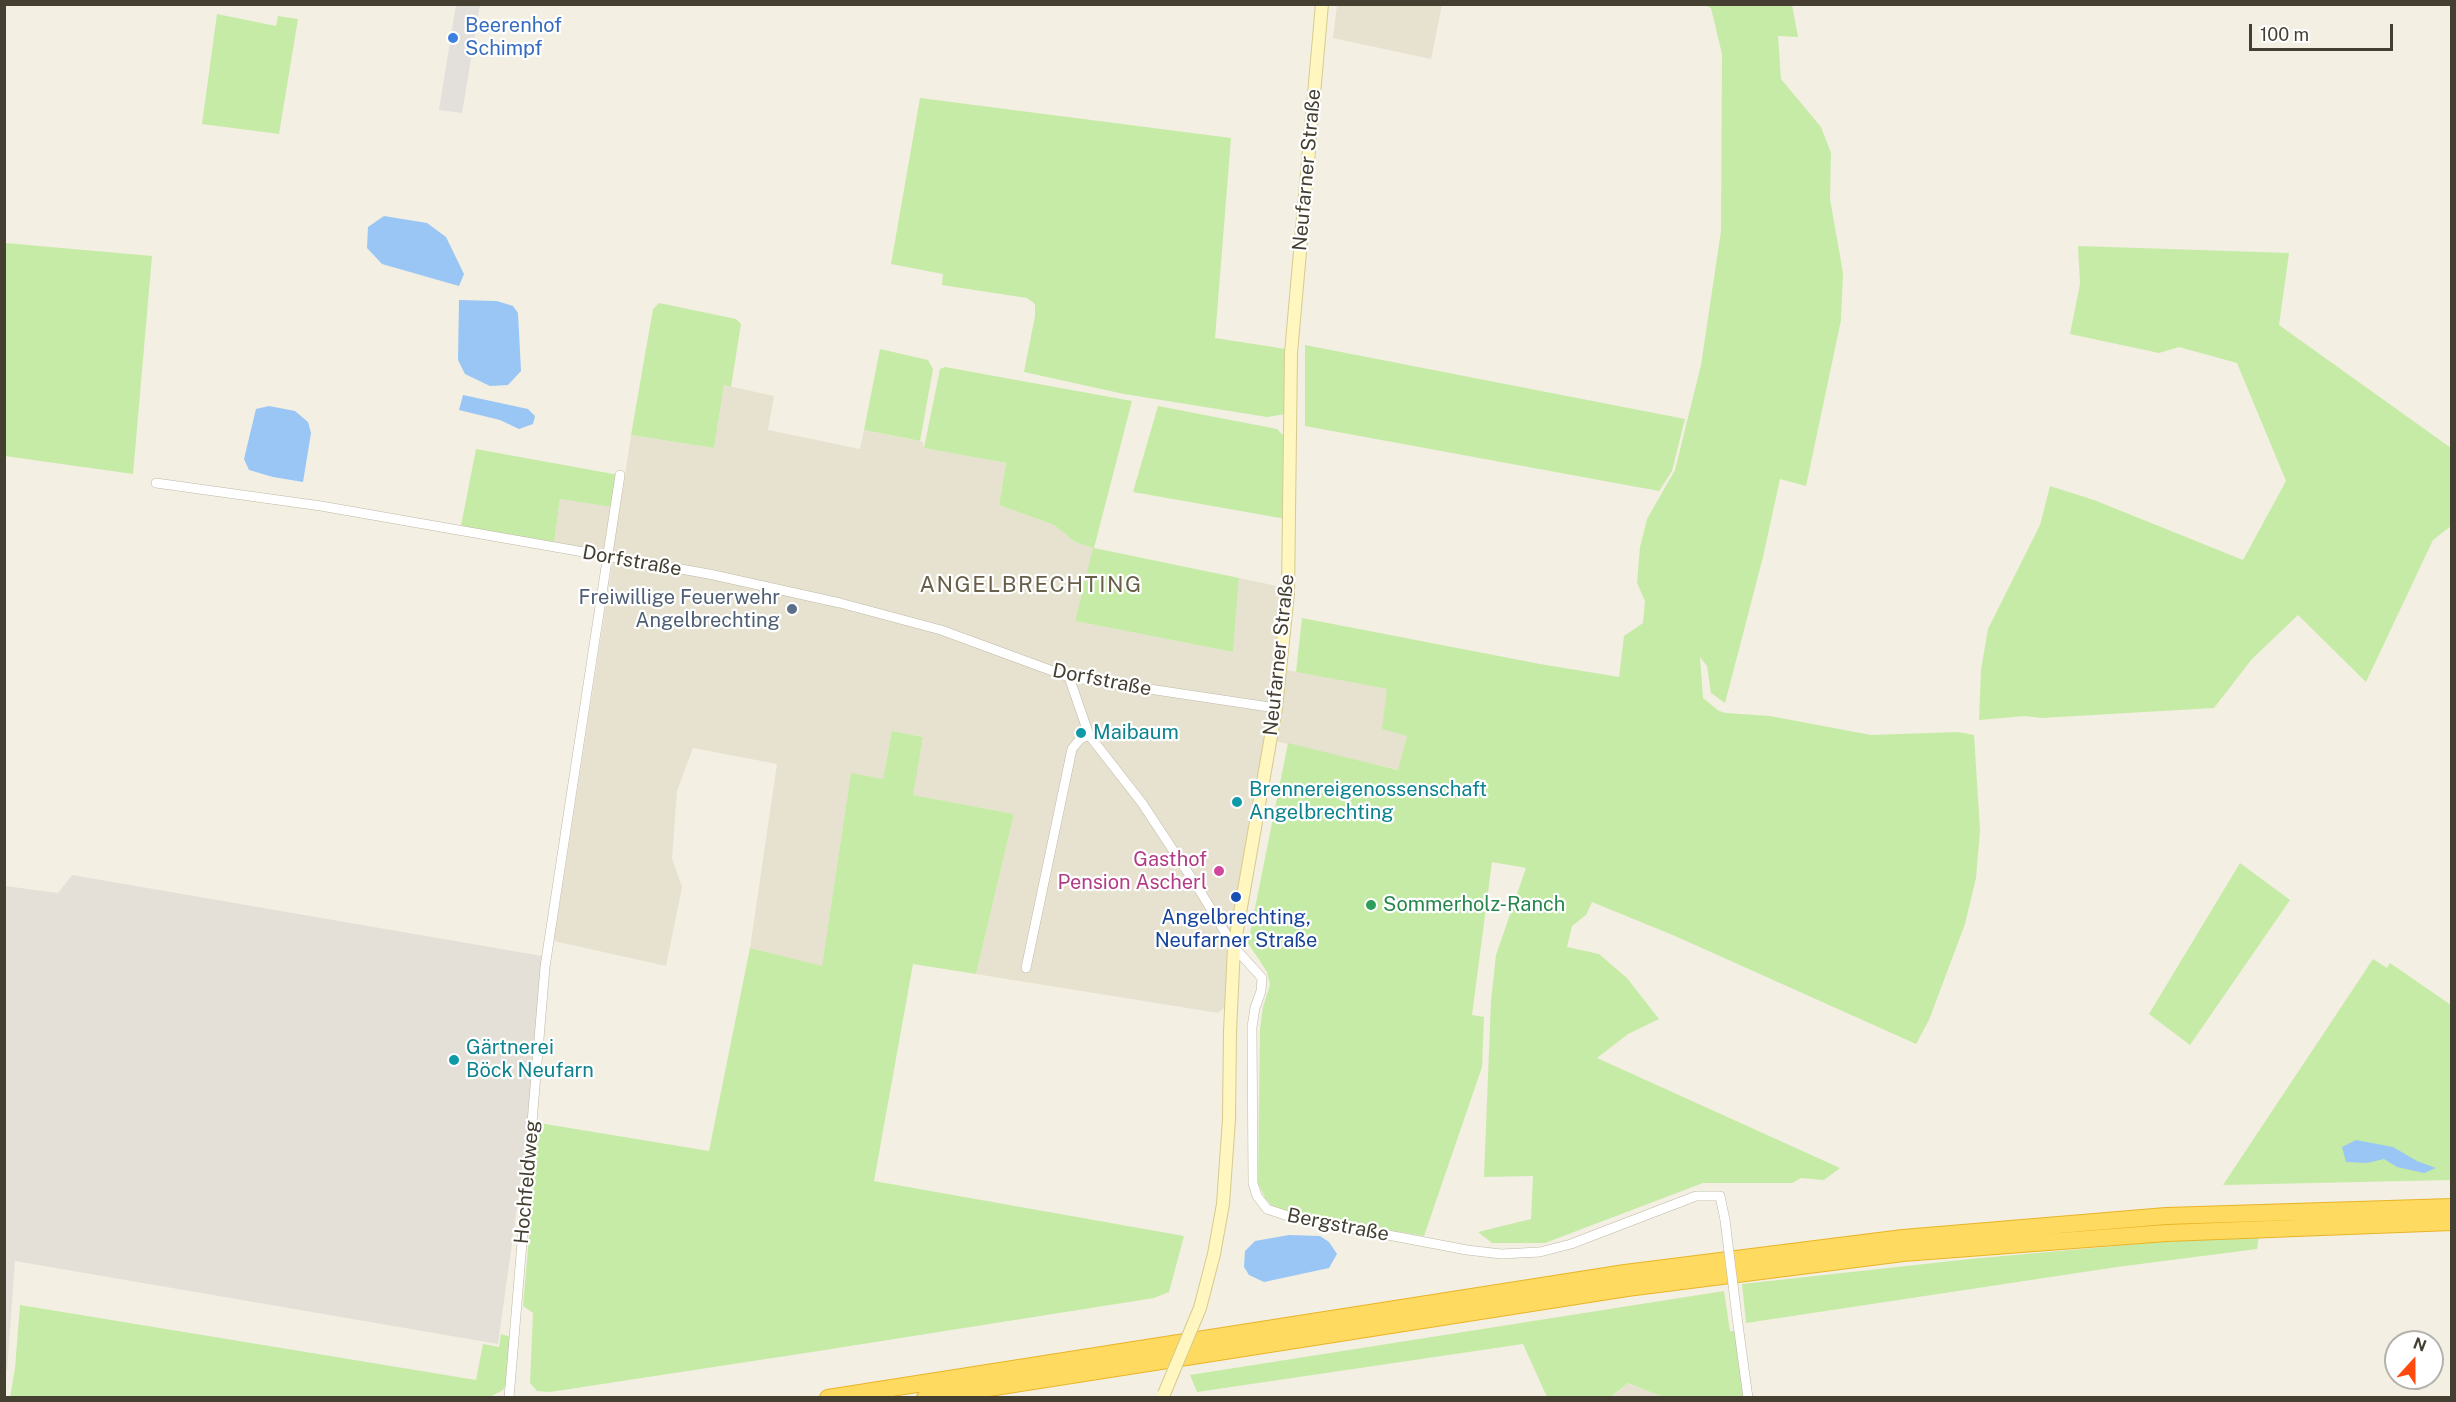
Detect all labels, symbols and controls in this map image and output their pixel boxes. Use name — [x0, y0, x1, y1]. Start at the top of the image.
scale bar — [2252, 12, 2396, 50]
place label: Beerenhof Schimpf — [465, 14, 562, 61]
text: 100 m — [2260, 24, 2309, 45]
marker: Beerenhof Schimpf — [446, 31, 460, 45]
street label: Neufarner Straße — [1288, 88, 1326, 252]
street label: Dorfstraße — [581, 540, 683, 582]
district label: ANGELBRECHTING — [919, 572, 1143, 598]
street label: Neufarner Straße — [1259, 573, 1299, 737]
place label: Freiwillige Feuerwehr Angelbrechting — [579, 586, 780, 633]
marker: Freiwillige Feuerwehr Angelbrechting — [785, 602, 799, 616]
street label: Dorfstraße — [1050, 659, 1154, 701]
place label: Maibaum — [1093, 721, 1179, 745]
marker: Maibaum — [1074, 726, 1088, 740]
place label: Brennereigenossenschaft Angelbrechting — [1249, 778, 1487, 825]
marker: Brennereigenossenschaft Angelbrechting — [1230, 795, 1244, 809]
place label: Gasthof Pension Ascherl — [1057, 848, 1207, 895]
marker: Gasthof Pension Ascherl — [1212, 864, 1226, 878]
marker: Angelbrechting, Neufarner Straße — [1229, 890, 1243, 904]
place label: Sommerholz-Ranch — [1383, 893, 1565, 917]
marker: Sommerholz-Ranch — [1364, 898, 1378, 912]
place label: Angelbrechting, Neufarner Straße — [1155, 906, 1317, 953]
place label: Gärtnerei Böck Neufarn — [466, 1036, 594, 1083]
marker: Gärtnerei Böck Neufarn — [447, 1053, 461, 1067]
street label: Hochfeldweg — [510, 1119, 544, 1245]
street label: Bergstraße — [1285, 1203, 1391, 1247]
north arrow — [2384, 1330, 2444, 1390]
text: N — [2411, 1333, 2429, 1356]

